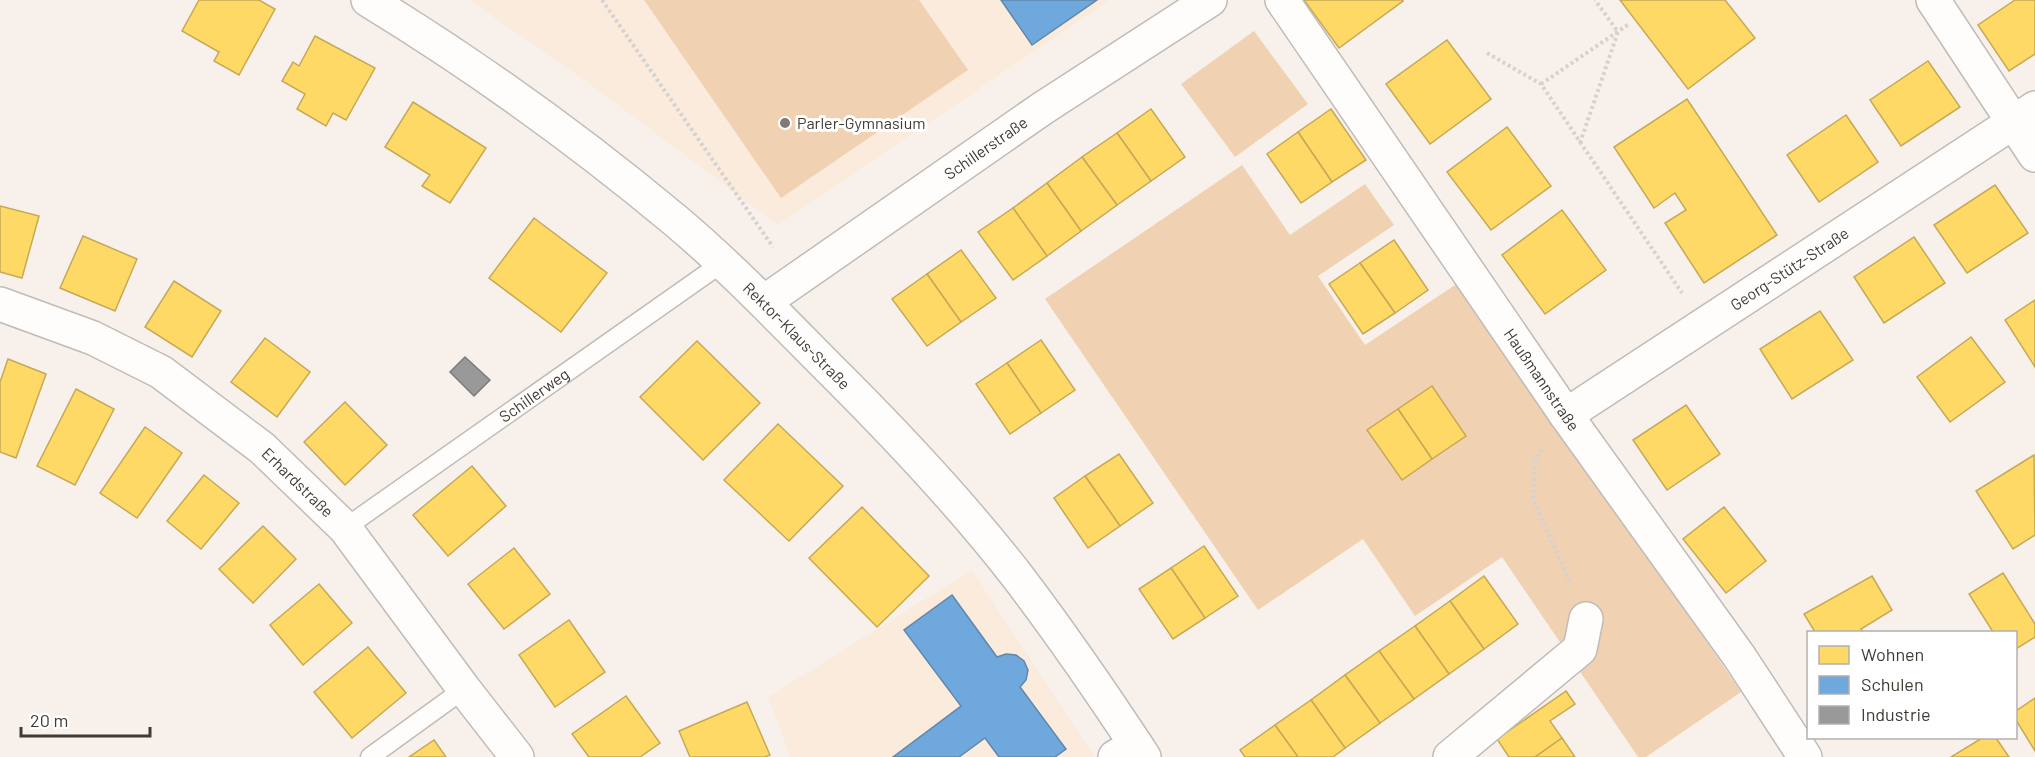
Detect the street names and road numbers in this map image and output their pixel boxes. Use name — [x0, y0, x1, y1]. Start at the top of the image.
street label: Schillerstraße — [940, 112, 1031, 183]
street label: Georg-Stütz-Straße — [1726, 223, 1852, 314]
street label: Rektor-Klaus-Straße — [740, 278, 855, 393]
street label: Haußmannstraße — [1501, 325, 1584, 434]
street label: Schillerweg — [495, 364, 572, 426]
street label: Erhardstraße — [258, 443, 338, 521]

